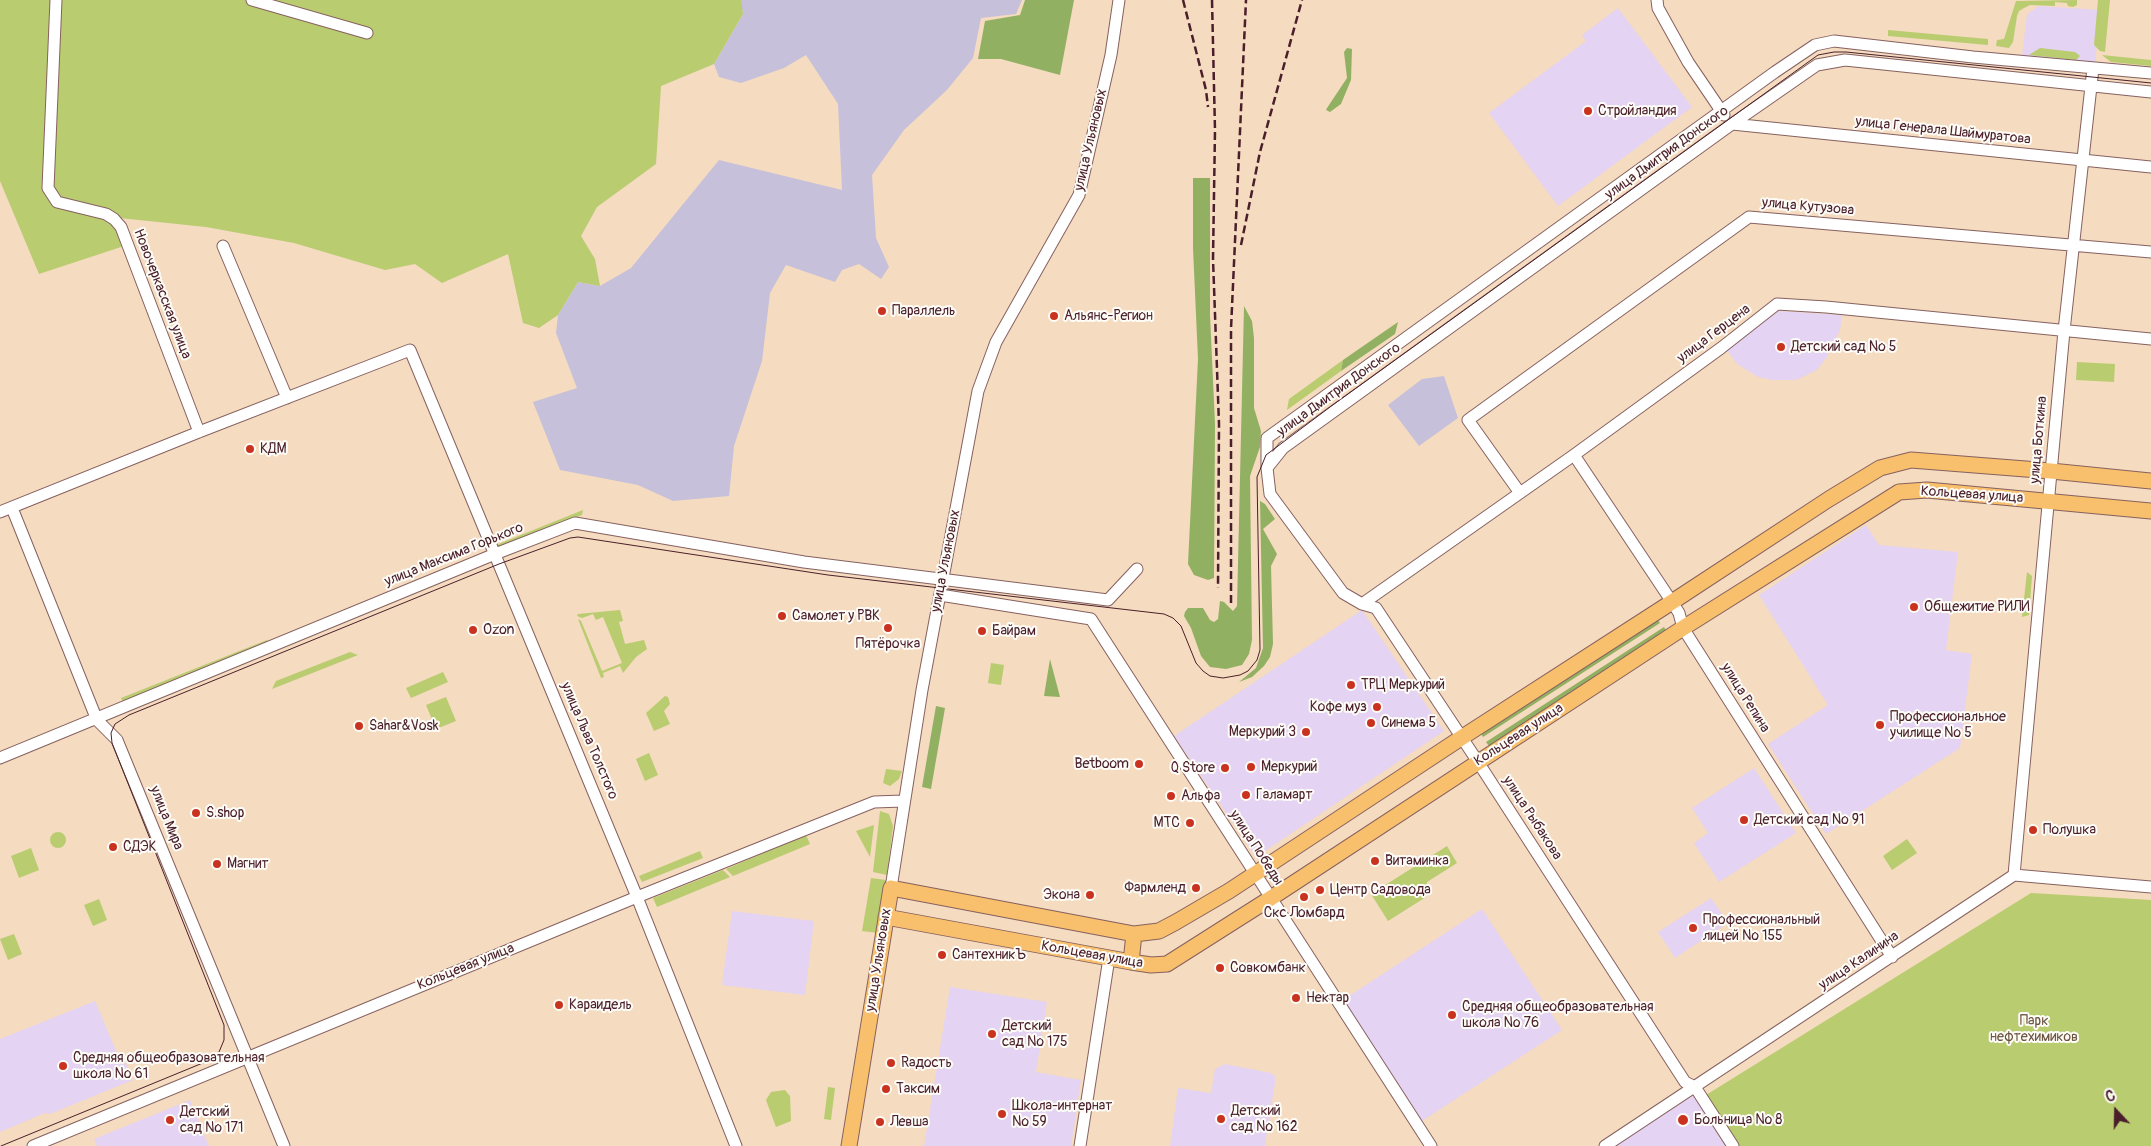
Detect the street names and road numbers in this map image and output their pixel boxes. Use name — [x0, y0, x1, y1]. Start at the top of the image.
street label: улица Ульяновых — [1071, 87, 1111, 193]
street label: улица Дмитрия Донского — [1602, 103, 1732, 203]
street label: улица Генерала Шаймуратова — [1854, 113, 2032, 149]
street label: улица Кутузова — [1761, 195, 1855, 219]
street label: Новочеркасская улица — [130, 227, 194, 361]
street label: улица Герцена — [1674, 301, 1754, 367]
street label: улица Дмитрия Донского — [1274, 340, 1404, 440]
street label: улица Боткина — [2027, 396, 2051, 484]
street label: Кольцевая улица — [1920, 483, 2024, 507]
street label: улица Ульяновых — [928, 508, 964, 614]
street label: улица Максима Горького — [382, 519, 526, 591]
street label: улица Репина — [1717, 660, 1773, 736]
street label: улица Льва Толстого — [557, 680, 621, 802]
street label: Кольцевая улица — [1471, 700, 1567, 770]
street label: улица Рыбакова — [1499, 773, 1565, 863]
street label: улица Мира — [146, 784, 186, 852]
street label: улица Победы — [1225, 807, 1287, 889]
street label: улица Ульяновых — [863, 907, 895, 1013]
street label: улица Калинина — [1816, 928, 1902, 994]
street label: Кольцевая улица — [1040, 938, 1144, 972]
street label: Кольцевая улица — [415, 940, 517, 994]

